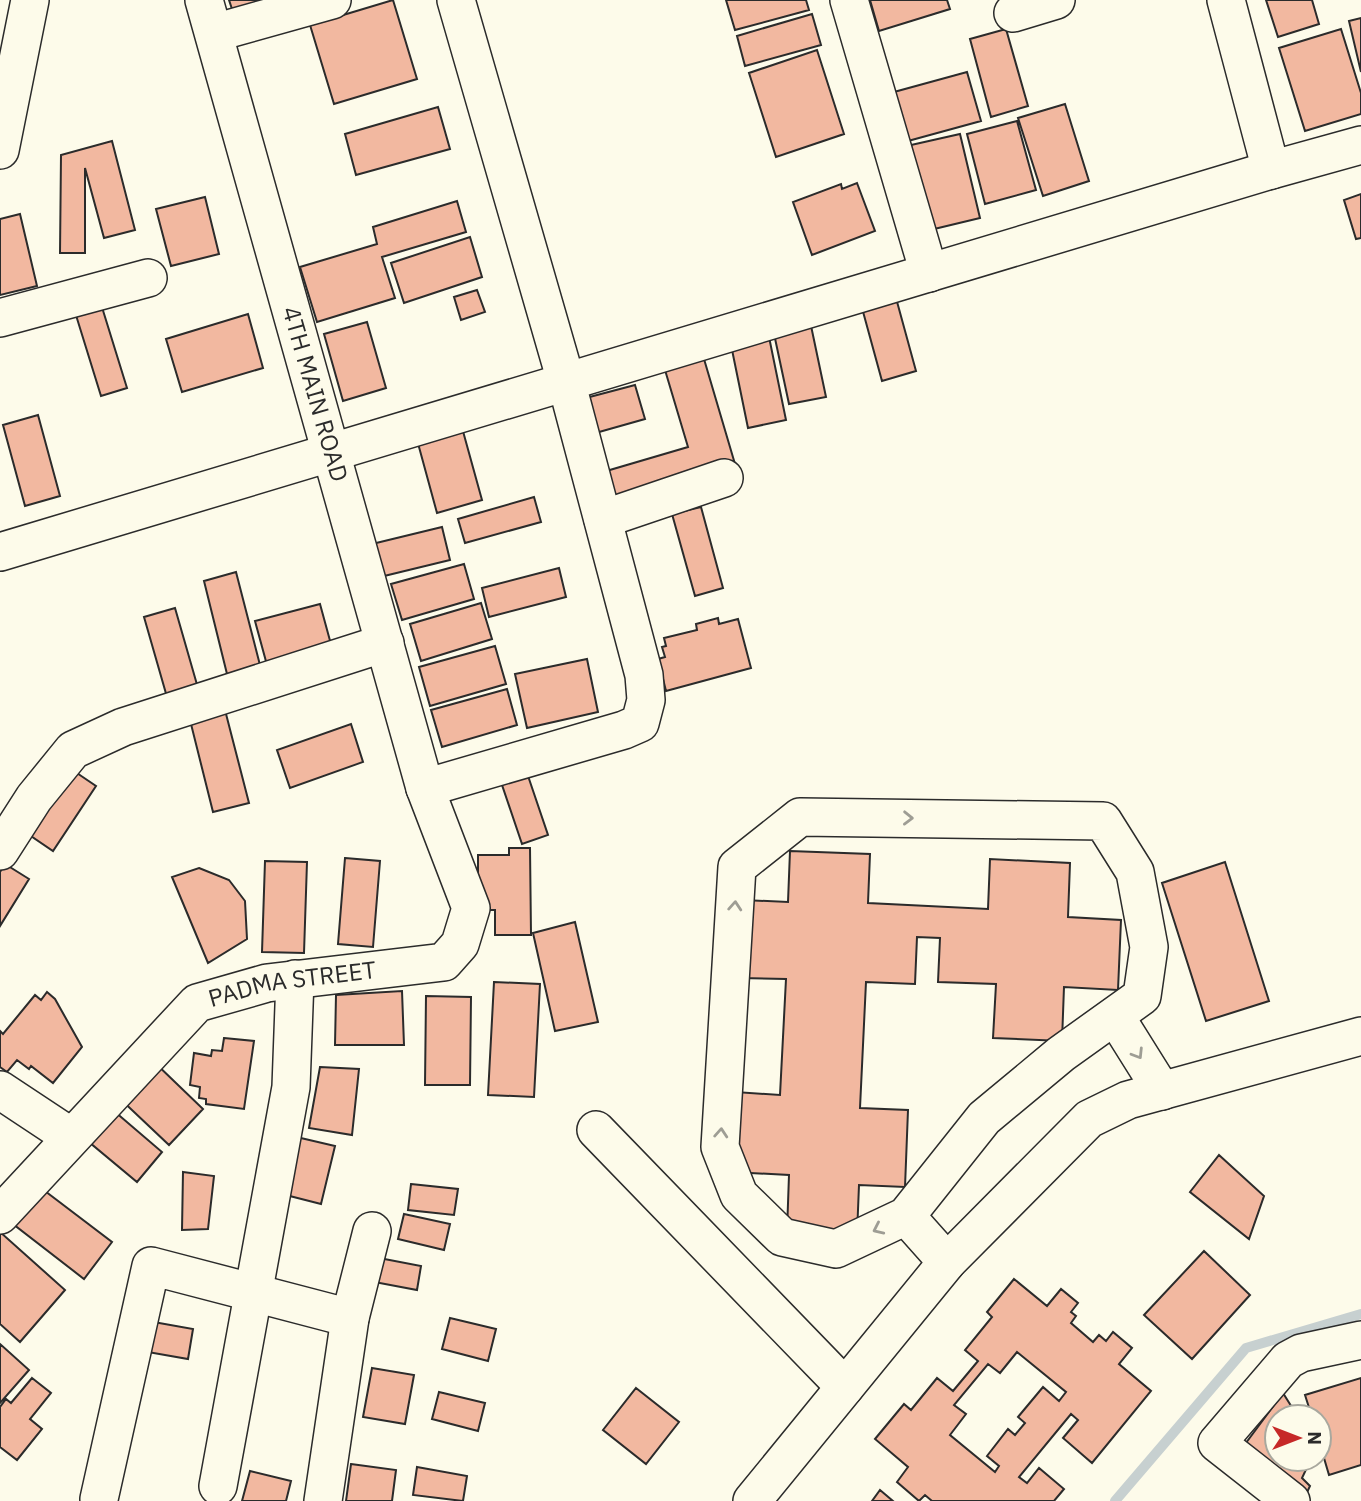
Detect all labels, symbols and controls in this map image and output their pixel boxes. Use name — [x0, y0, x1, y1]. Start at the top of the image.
street label: 4TH MAIN ROAD — [276, 302, 356, 485]
one-way arrow — [903, 811, 914, 826]
one-way arrow — [727, 900, 742, 911]
street label: PADMA STREET — [204, 953, 378, 1014]
one-way arrow — [1130, 1046, 1143, 1059]
one-way arrow — [713, 1127, 728, 1138]
one-way arrow — [873, 1221, 885, 1235]
north arrow — [1263, 1403, 1333, 1473]
text: N — [1303, 1431, 1327, 1445]

